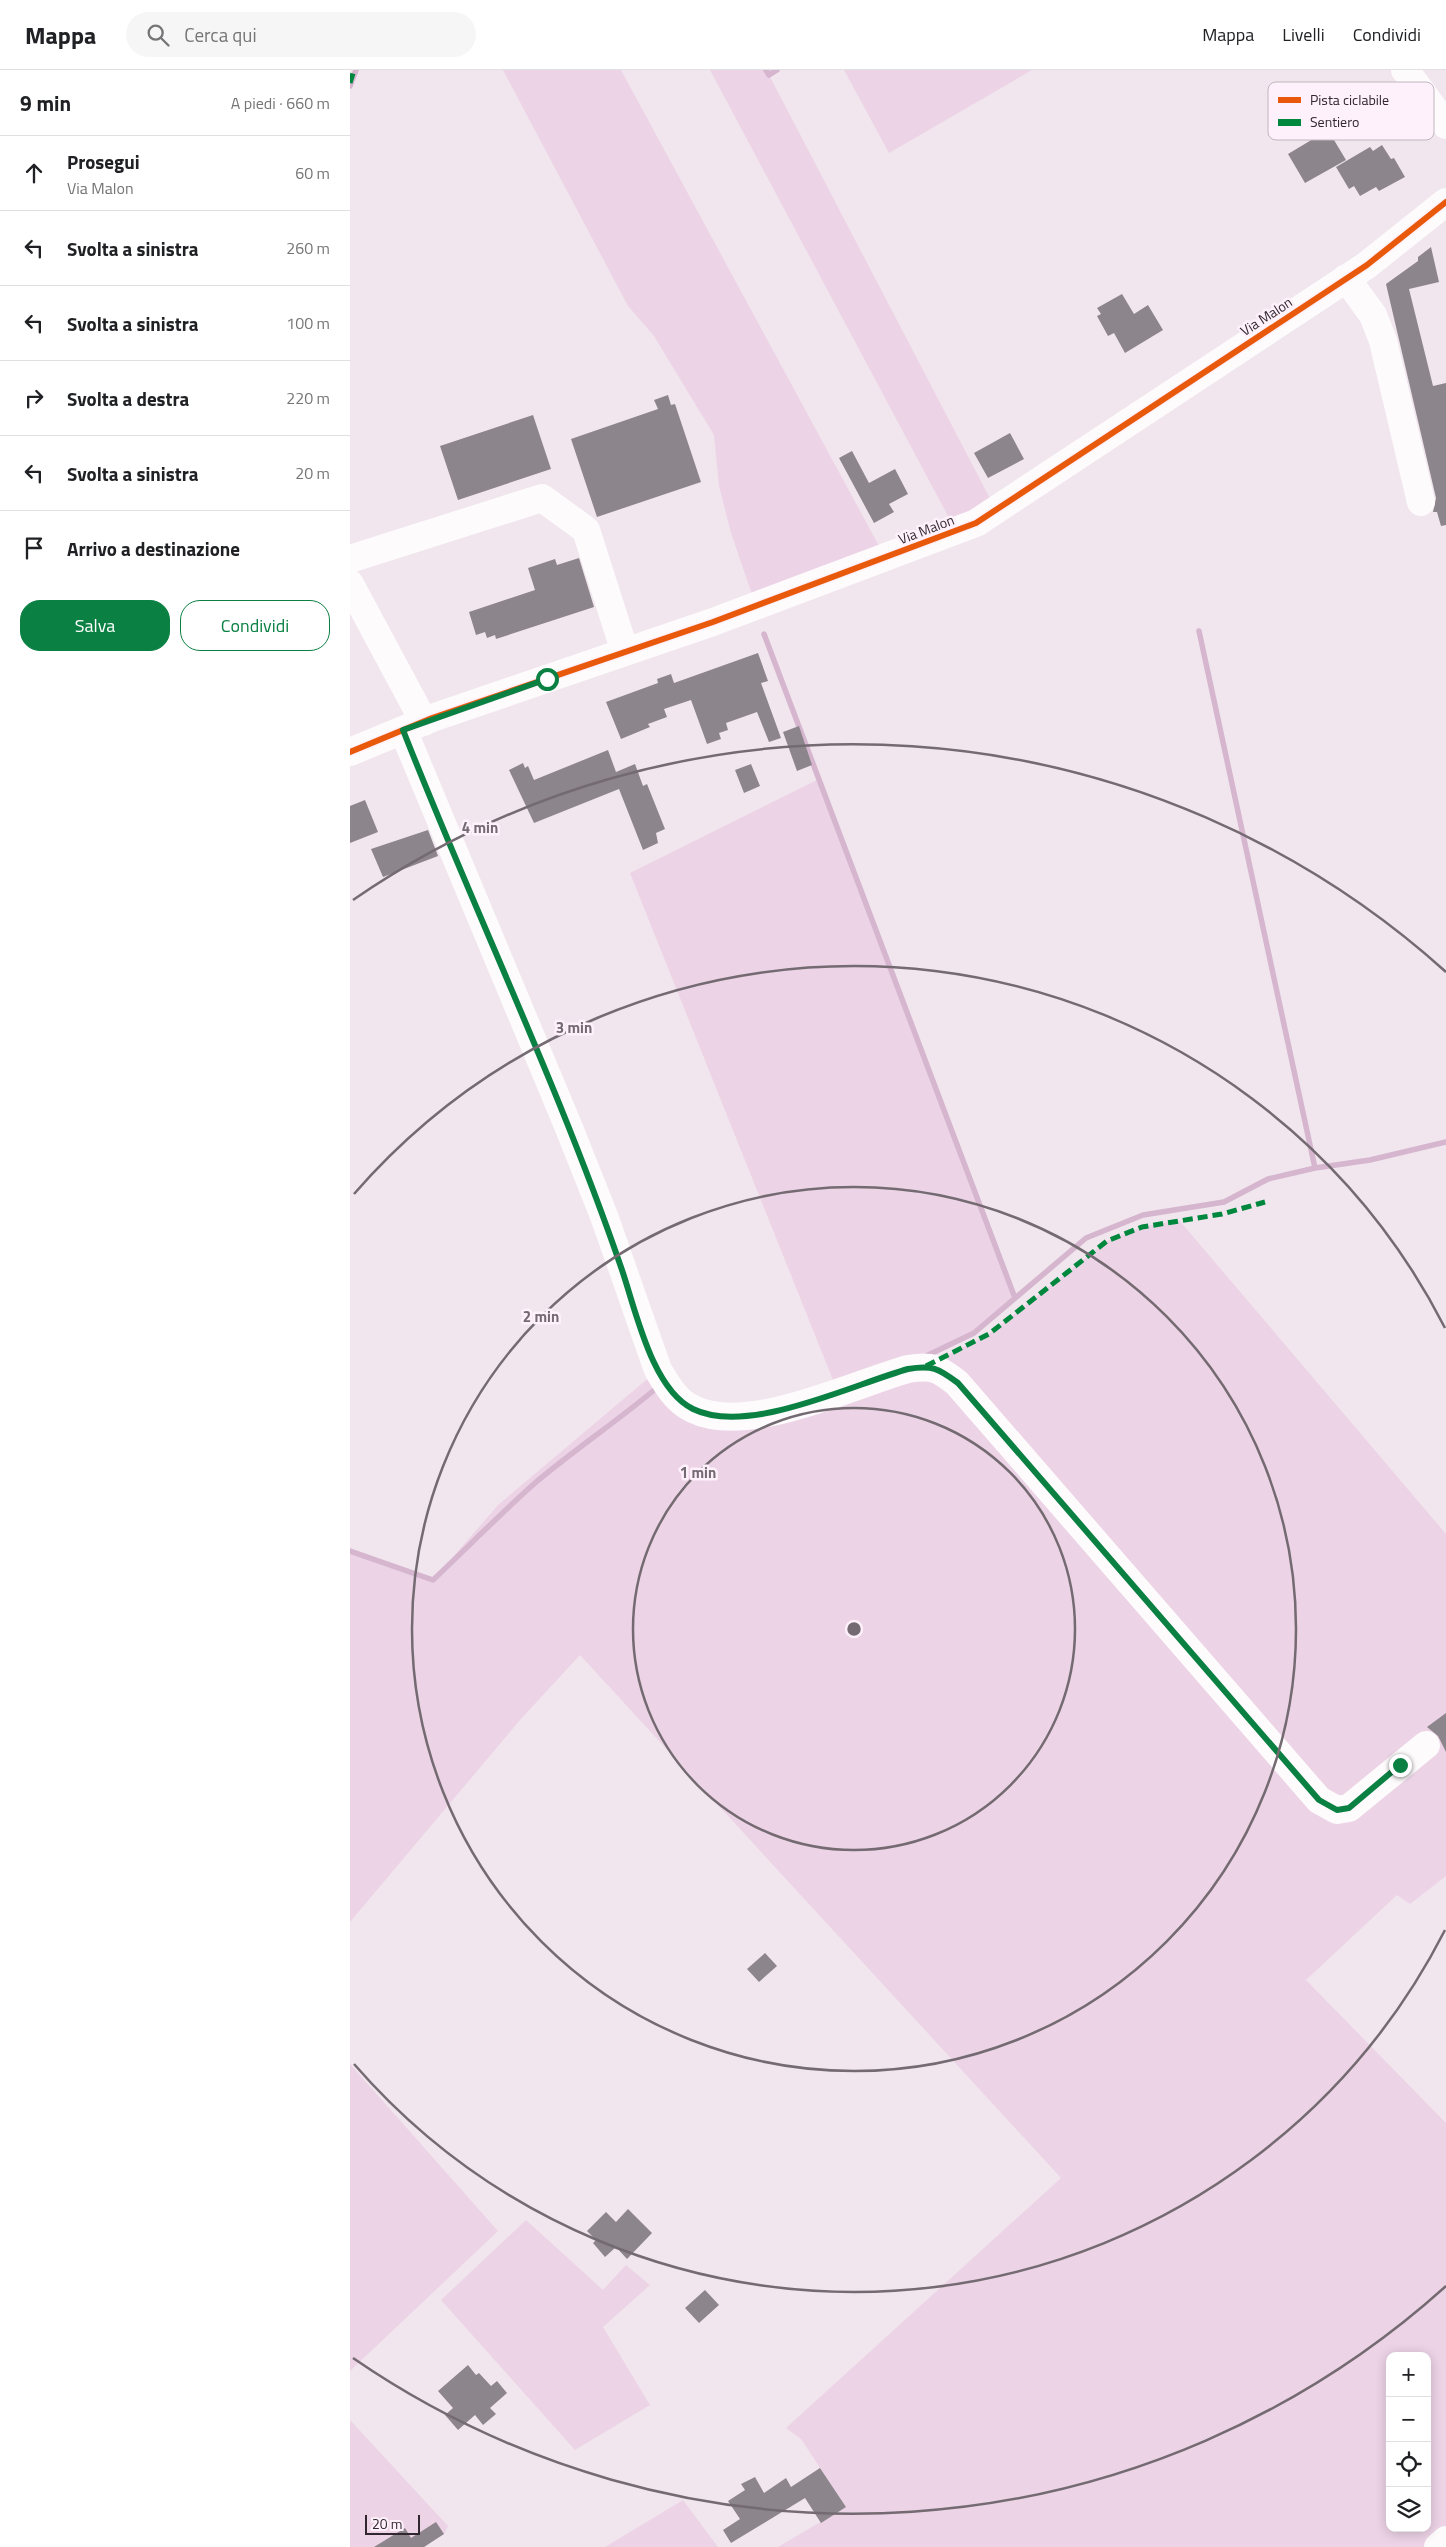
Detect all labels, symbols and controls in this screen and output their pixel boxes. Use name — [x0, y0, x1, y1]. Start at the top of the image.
search box — [126, 12, 476, 57]
text: Mappa — [25, 17, 96, 53]
text: Cerca qui — [184, 20, 257, 49]
icon: search — [144, 21, 172, 49]
text: Mappa — [1202, 21, 1254, 48]
text: Livelli — [1282, 21, 1325, 48]
text: Condividi — [1353, 21, 1421, 48]
legend — [1268, 82, 1434, 140]
text: 9 min — [20, 87, 71, 119]
text: Pista ciclabile — [1310, 89, 1389, 110]
text: A piedi · 660 m — [231, 91, 330, 115]
text: Sentiero — [1310, 111, 1359, 132]
text: Prosegui — [67, 147, 140, 176]
icon: ahead — [20, 159, 48, 187]
text: 60 m — [295, 161, 330, 185]
text: Via Malon — [67, 176, 134, 200]
icon: left — [20, 234, 48, 262]
text: Svolta a sinistra — [67, 234, 198, 263]
text: 260 m — [286, 236, 330, 260]
street label: Via Malon — [1236, 291, 1296, 341]
icon: left — [20, 309, 48, 337]
text: Svolta a sinistra — [67, 309, 198, 338]
text: 100 m — [286, 311, 330, 335]
icon: right — [20, 384, 48, 412]
text: Svolta a destra — [67, 384, 189, 413]
text: 220 m — [286, 386, 330, 410]
icon: left — [20, 459, 48, 487]
text: Svolta a sinistra — [67, 459, 198, 488]
text: 20 m — [295, 461, 330, 485]
street label: Via Malon — [895, 509, 957, 549]
icon: arrive — [20, 534, 48, 562]
text: Arrivo a destinazione — [67, 534, 240, 563]
button: Salva — [20, 600, 170, 651]
button: Condividi — [180, 600, 330, 651]
route start — [536, 668, 559, 691]
text: 4 min — [462, 816, 498, 839]
text: 3 min — [556, 1016, 592, 1039]
text: 2 min — [523, 1305, 559, 1328]
text: 1 min — [680, 1461, 716, 1484]
centre of rings — [845, 1620, 863, 1638]
route end — [1389, 1754, 1412, 1777]
map controls — [1386, 2352, 1431, 2532]
button: + — [1386, 2352, 1431, 2397]
button: − — [1386, 2397, 1431, 2442]
button: locate — [1386, 2442, 1431, 2487]
button: layers — [1386, 2487, 1431, 2532]
scale bar — [365, 2512, 420, 2535]
text: 20 m — [372, 2513, 402, 2534]

